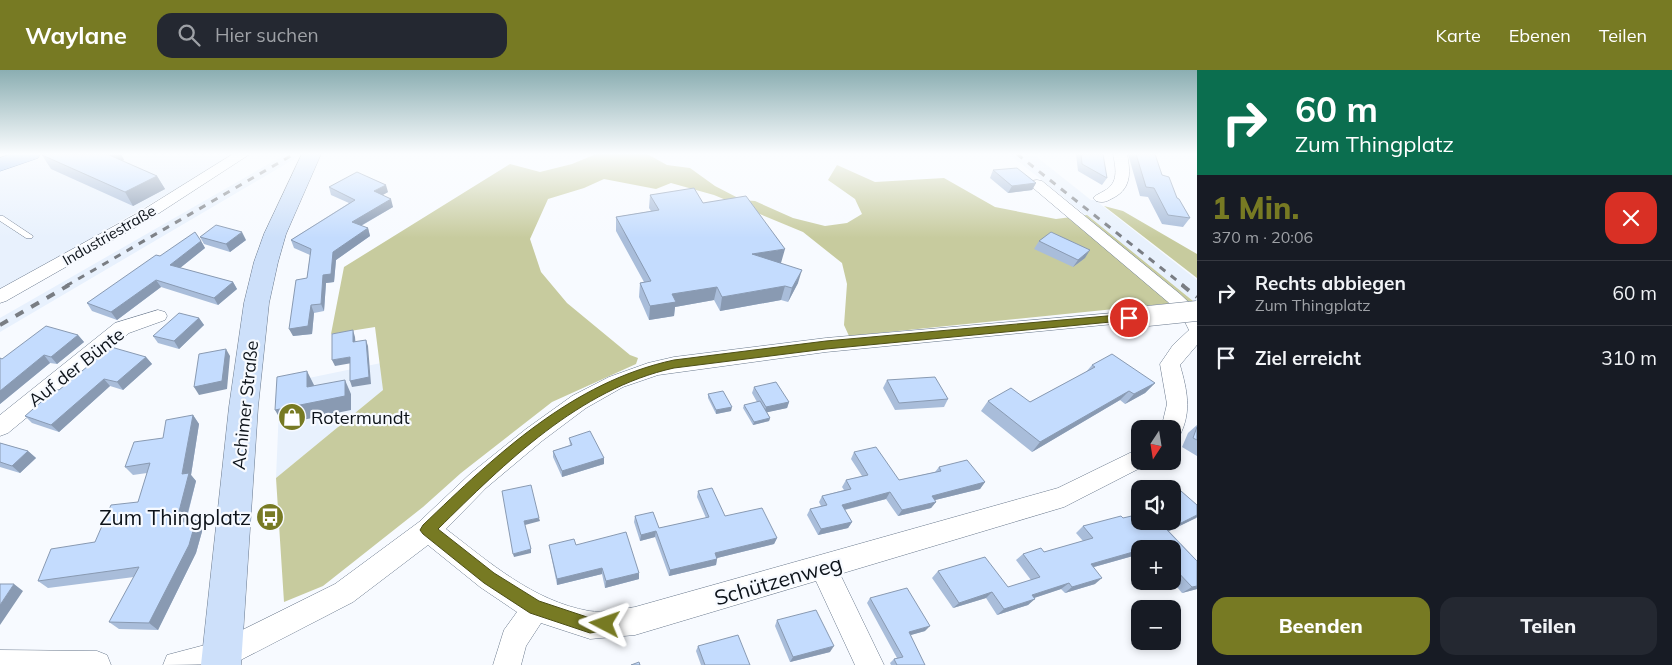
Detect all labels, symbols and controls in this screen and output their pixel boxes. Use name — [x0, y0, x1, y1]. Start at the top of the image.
search box — [157, 13, 507, 58]
text: Waylane — [25, 20, 127, 50]
icon: search — [175, 21, 203, 49]
text: Hier suchen — [215, 23, 319, 47]
text: Karte — [1435, 24, 1481, 47]
text: Ebenen — [1509, 24, 1571, 47]
text: Teilen — [1599, 24, 1647, 47]
text: 60 m — [1295, 87, 1378, 131]
icon: right — [1212, 90, 1277, 155]
text: Zum Thingplatz — [1295, 130, 1454, 158]
text: 1 Min. — [1212, 189, 1299, 227]
button: close — [1605, 192, 1657, 244]
street label: Industriestraße — [59, 201, 159, 269]
text: 370 m · 20:06 — [1212, 227, 1313, 247]
text: Rechts abbiegen — [1255, 271, 1406, 295]
icon: right — [1212, 279, 1240, 307]
text: 60 m — [1613, 281, 1657, 305]
text: Zum Thingplatz — [1255, 295, 1371, 315]
pin — [1108, 297, 1150, 339]
icon: arrive — [1115, 304, 1143, 332]
street label: Auf der Bünte — [23, 322, 129, 412]
street label: Achimer Straße — [227, 339, 263, 471]
icon: arrive — [1212, 344, 1240, 372]
text: Ziel erreicht — [1255, 346, 1361, 370]
text: 310 m — [1601, 346, 1657, 370]
shop icon: Rotermundt — [277, 402, 307, 432]
place label: Rotermundt — [311, 406, 410, 429]
north arrow — [1131, 420, 1181, 470]
map controls — [1131, 420, 1181, 650]
button: sound — [1131, 480, 1181, 530]
bus stop icon: Zum Thingplatz — [255, 502, 285, 532]
place label: Zum Thingplatz — [99, 504, 251, 530]
button: + — [1131, 540, 1181, 590]
street label: Schützenweg — [711, 549, 845, 611]
position arrow — [578, 597, 630, 649]
button: Beenden — [1212, 597, 1430, 655]
button: Teilen — [1440, 597, 1657, 655]
button: − — [1131, 600, 1181, 650]

